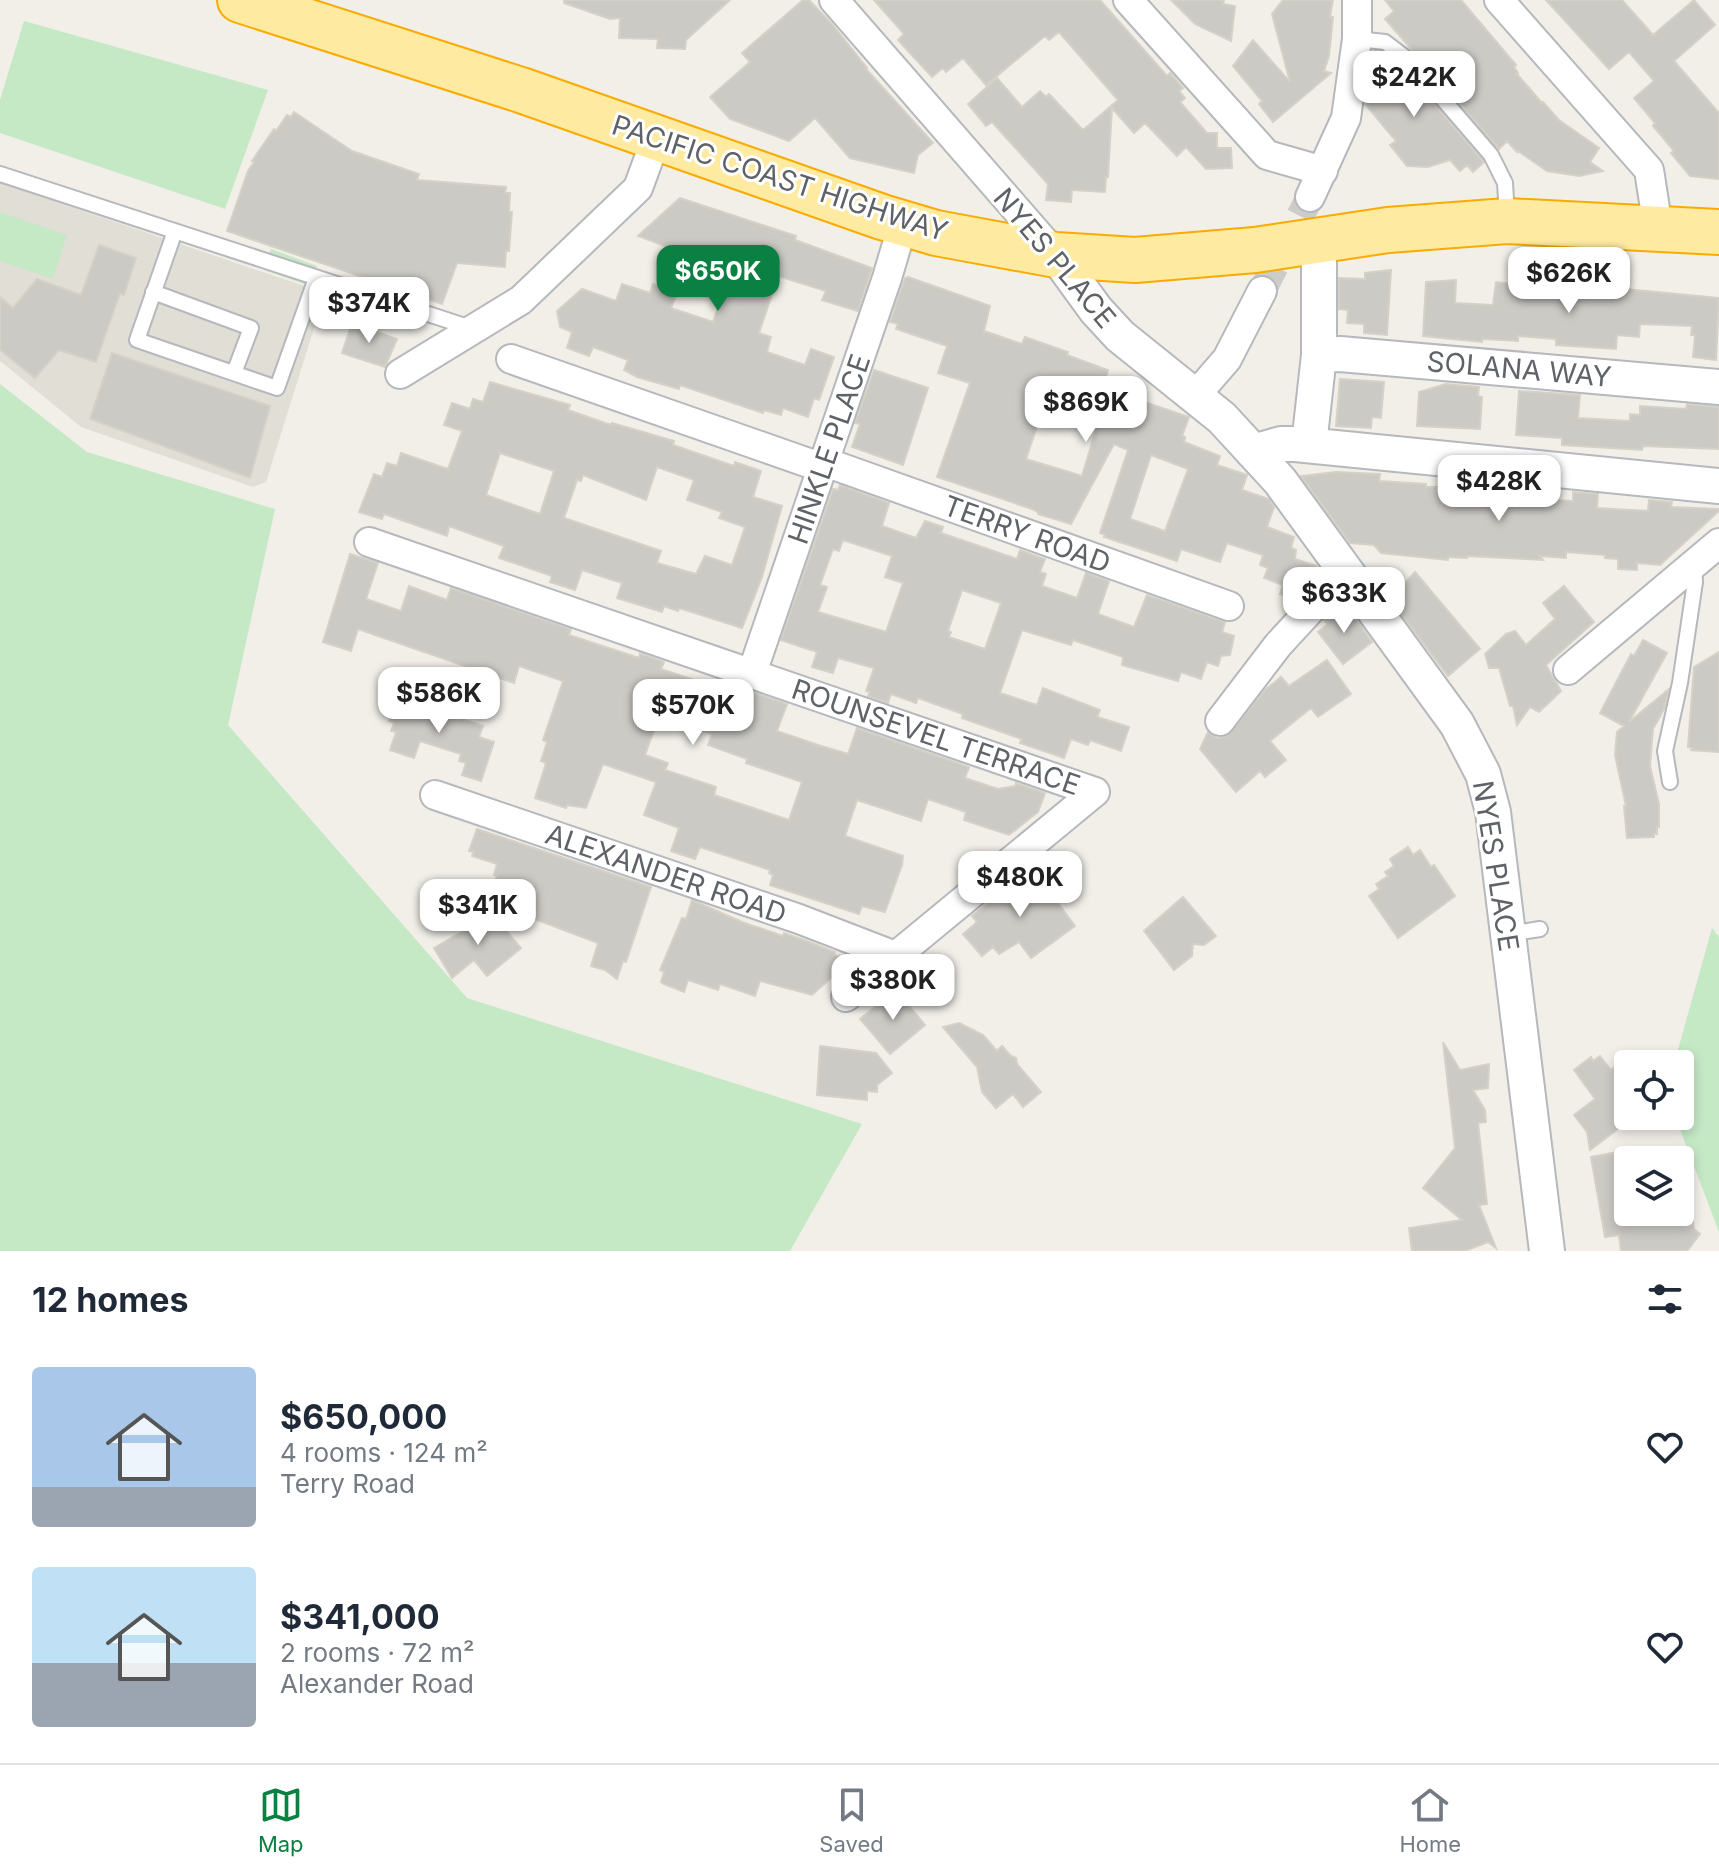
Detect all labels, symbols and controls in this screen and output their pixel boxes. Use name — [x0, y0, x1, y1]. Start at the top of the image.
pin: $242K — [1358, 51, 1470, 119]
text: $242K — [1371, 61, 1457, 92]
street label: PACIFIC COAST HIGHWAY — [608, 108, 952, 248]
street label: NYES PLACE — [987, 181, 1123, 335]
pin: $650K — [662, 245, 774, 313]
pin: $626K — [1513, 247, 1625, 315]
text: $650K — [675, 255, 761, 286]
text: $626K — [1526, 257, 1612, 288]
pin: $374K — [313, 277, 425, 345]
text: $374K — [327, 287, 411, 318]
street label: SOLANA WAY — [1425, 344, 1613, 394]
street label: HINKLE PLACE — [781, 350, 877, 548]
pin: $869K — [1030, 376, 1142, 444]
text: $869K — [1043, 386, 1129, 417]
pin: $428K — [1443, 455, 1555, 523]
text: $428K — [1456, 465, 1542, 496]
street label: TERRY ROAD — [939, 488, 1115, 580]
pin: $633K — [1288, 567, 1400, 635]
text: $633K — [1301, 577, 1387, 608]
pin: $586K — [383, 667, 495, 735]
street label: ROUNSEVEL TERRACE — [787, 672, 1085, 802]
text: $586K — [396, 677, 482, 708]
pin: $570K — [637, 679, 749, 747]
text: $570K — [651, 689, 735, 720]
street label: NYES PLACE — [1466, 778, 1526, 954]
street label: ALEXANDER ROAD — [541, 817, 791, 931]
pin: $480K — [964, 851, 1076, 919]
text: $480K — [976, 861, 1064, 892]
pin: $341K — [422, 879, 534, 947]
text: $341K — [438, 889, 518, 920]
pin: $380K — [837, 954, 949, 1022]
text: $380K — [850, 964, 936, 995]
map controls — [1614, 1050, 1694, 1226]
button: locate — [1614, 1050, 1694, 1130]
button: layers — [1614, 1146, 1694, 1226]
icon: filters — [1643, 1277, 1687, 1321]
text: 12 homes — [32, 1279, 188, 1320]
text: $650,000 — [280, 1396, 447, 1437]
icon: home — [96, 1399, 192, 1495]
icon: heart — [1643, 1425, 1687, 1469]
text: 4 rooms · 124 m² — [280, 1437, 488, 1468]
text: Terry Road — [280, 1468, 415, 1499]
text: $341,000 — [280, 1596, 440, 1637]
icon: home — [96, 1599, 192, 1695]
icon: heart — [1643, 1625, 1687, 1669]
text: 2 rooms · 72 m² — [280, 1637, 474, 1668]
text: Alexander Road — [280, 1668, 474, 1699]
tab: Map — [258, 1783, 304, 1857]
tab: Saved — [819, 1783, 884, 1857]
tab: Home — [1399, 1783, 1461, 1857]

